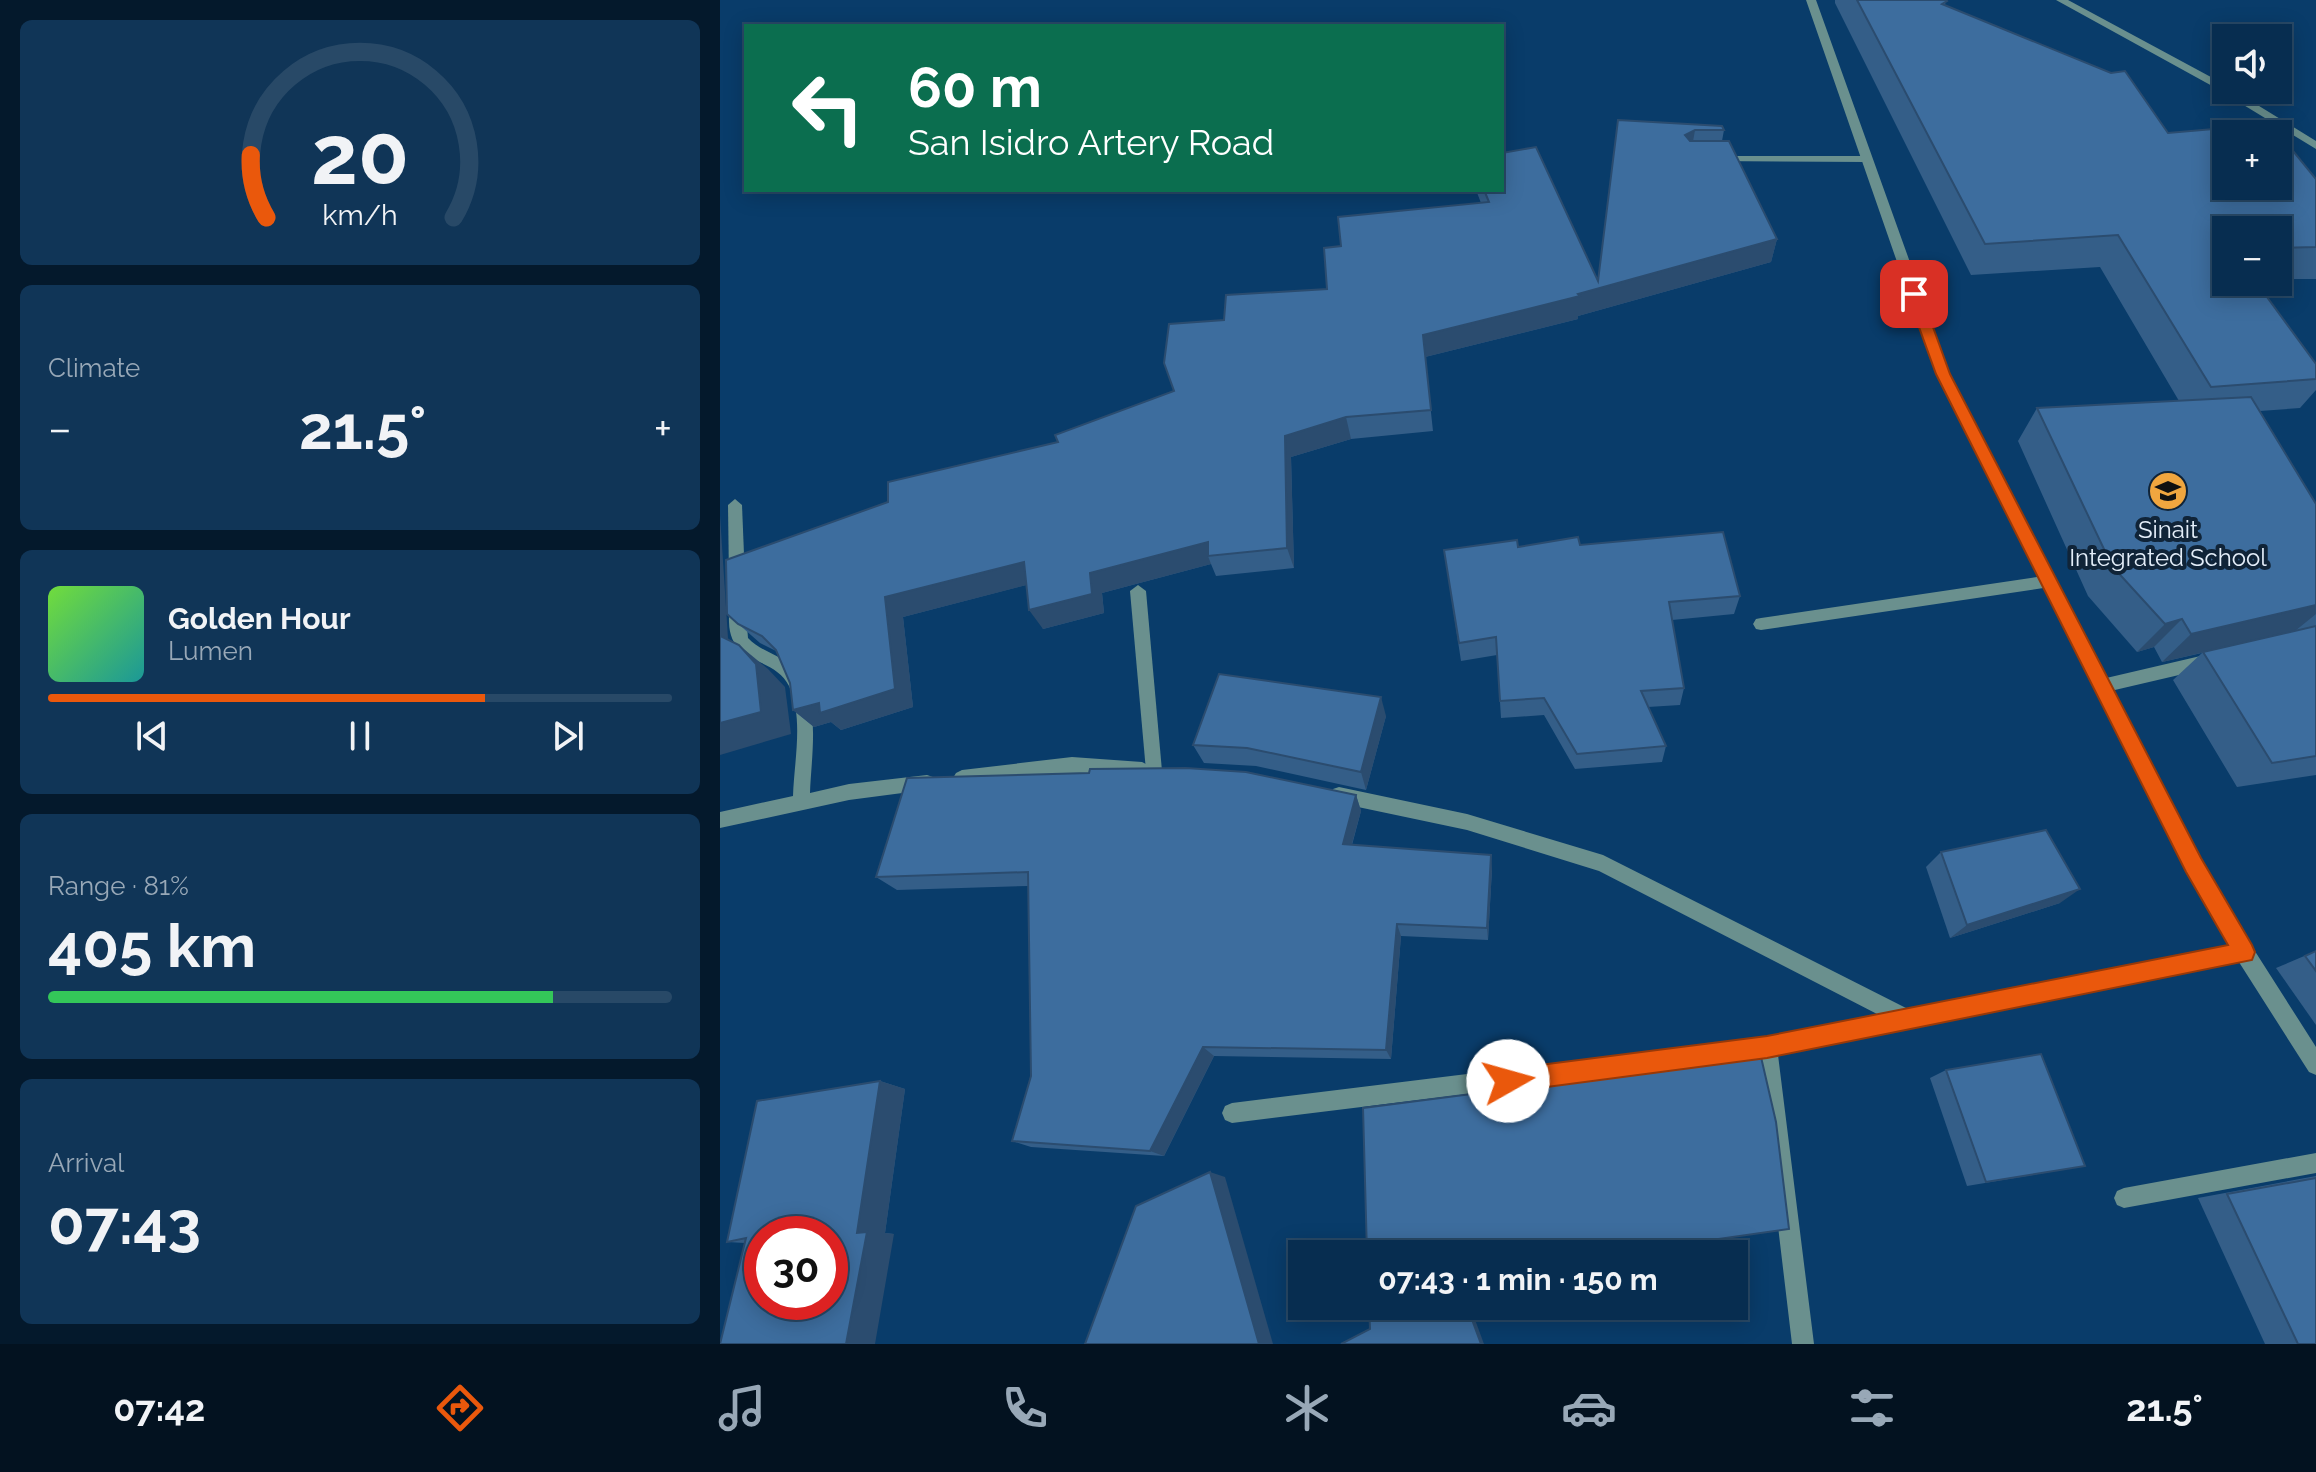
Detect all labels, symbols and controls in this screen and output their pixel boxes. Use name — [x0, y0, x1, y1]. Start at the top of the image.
map controls — [2212, 24, 2292, 296]
button: sound — [2212, 24, 2292, 104]
text: 60 m — [908, 54, 1042, 120]
icon: left — [776, 56, 880, 160]
text: 20 — [311, 106, 409, 203]
button: + — [2212, 120, 2292, 200]
text: San Isidro Artery Road — [908, 121, 1274, 163]
text: km/h — [322, 199, 398, 233]
button: − — [2212, 216, 2292, 296]
pin — [1880, 260, 1948, 328]
icon: arrive — [1892, 272, 1936, 316]
text: Climate — [48, 353, 140, 383]
text: 21.5° — [299, 393, 426, 463]
text: − — [48, 403, 72, 454]
text: + — [654, 403, 672, 454]
school or university icon: Sinait Integrated School — [2147, 470, 2189, 512]
place label: Sinait Integrated School — [2069, 515, 2267, 572]
text: Golden Hour — [168, 601, 351, 636]
text: Lumen — [168, 636, 253, 666]
icon: previous — [130, 714, 174, 758]
icon: pause — [338, 714, 382, 758]
icon: next — [546, 714, 590, 758]
text: Range · 81% — [48, 871, 189, 901]
text: 405 km — [48, 911, 256, 981]
position arrow — [1466, 1039, 1550, 1123]
text: Arrival — [48, 1148, 124, 1178]
text: 07:43 — [48, 1188, 201, 1258]
speed limit sign: 30 — [744, 1216, 848, 1320]
text: 07:43 · 1 min · 150 m — [1378, 1262, 1658, 1297]
icon: directions — [432, 1380, 488, 1436]
icon: music — [714, 1380, 770, 1436]
icon: phone — [997, 1380, 1053, 1436]
icon: climate — [1279, 1380, 1335, 1436]
icon: car — [1561, 1380, 1617, 1436]
icon: filters — [1844, 1380, 1900, 1436]
text: 07:42 — [113, 1387, 205, 1429]
text: 21.5° — [2126, 1387, 2203, 1429]

